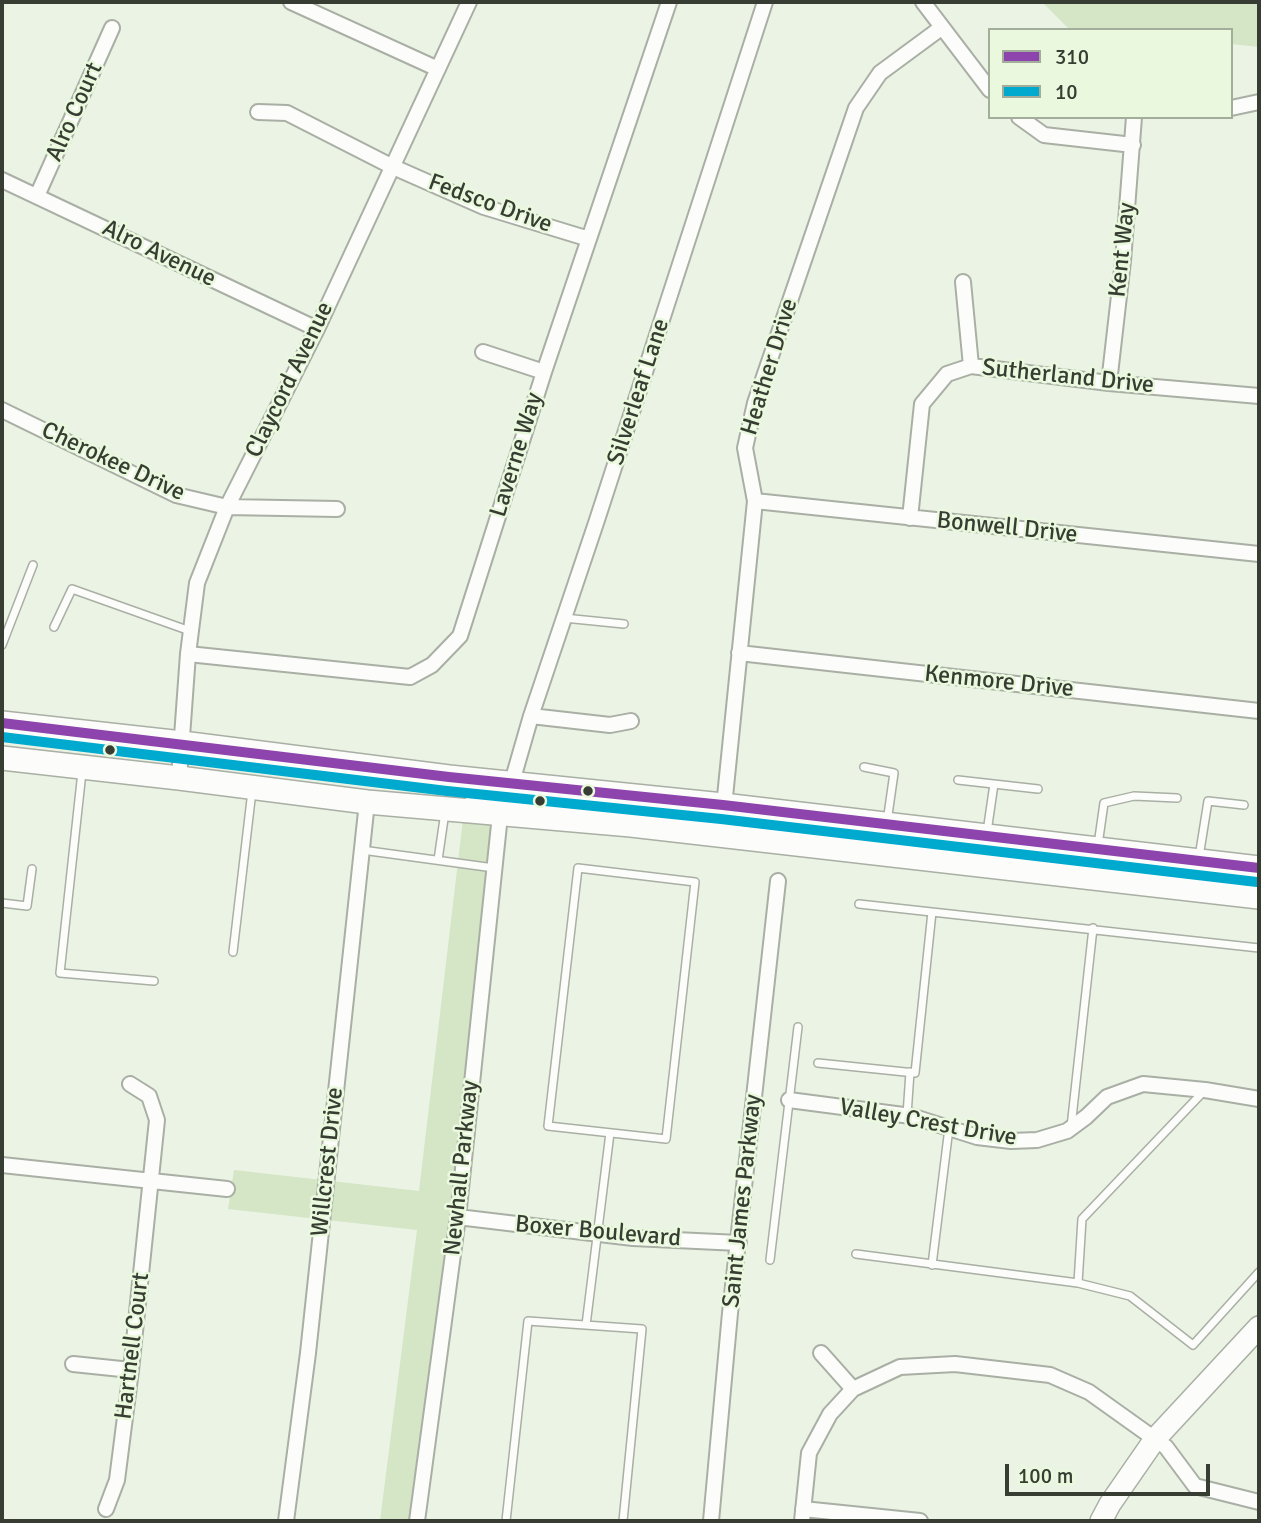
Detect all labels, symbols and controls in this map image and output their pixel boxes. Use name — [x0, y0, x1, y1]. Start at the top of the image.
legend — [988, 28, 1233, 119]
text: 310 — [1055, 44, 1089, 70]
street label: Alro Court — [40, 58, 110, 166]
text: 10 — [1055, 79, 1078, 105]
street label: Fedsco Drive — [424, 168, 556, 240]
street label: Kent Way — [1104, 201, 1142, 299]
street label: Alro Avenue — [98, 214, 220, 294]
street label: Heather Drive — [736, 295, 804, 439]
street label: Claycord Avenue — [240, 297, 340, 463]
street label: Silverleaf Lane — [602, 315, 676, 469]
street label: Sutherland Drive — [981, 354, 1155, 400]
street label: Laverne Way — [484, 389, 550, 521]
street label: Cherokee Drive — [37, 416, 189, 508]
street label: Bonwell Drive — [935, 506, 1079, 550]
street label: Kenmore Drive — [923, 660, 1075, 704]
unlabelled marker — [103, 743, 117, 757]
unlabelled marker — [581, 784, 595, 798]
unlabelled marker — [533, 794, 547, 808]
street label: Newhall Parkway — [438, 1079, 486, 1257]
street label: Willcrest Drive — [306, 1086, 350, 1238]
street label: Saint James Parkway — [717, 1093, 769, 1309]
street label: Valley Crest Drive — [837, 1093, 1019, 1153]
street label: Boxer Boulevard — [514, 1210, 682, 1254]
street label: Hartnell Court — [110, 1271, 156, 1421]
scale bar — [1009, 1450, 1214, 1494]
text: 100 m — [1018, 1463, 1073, 1489]

